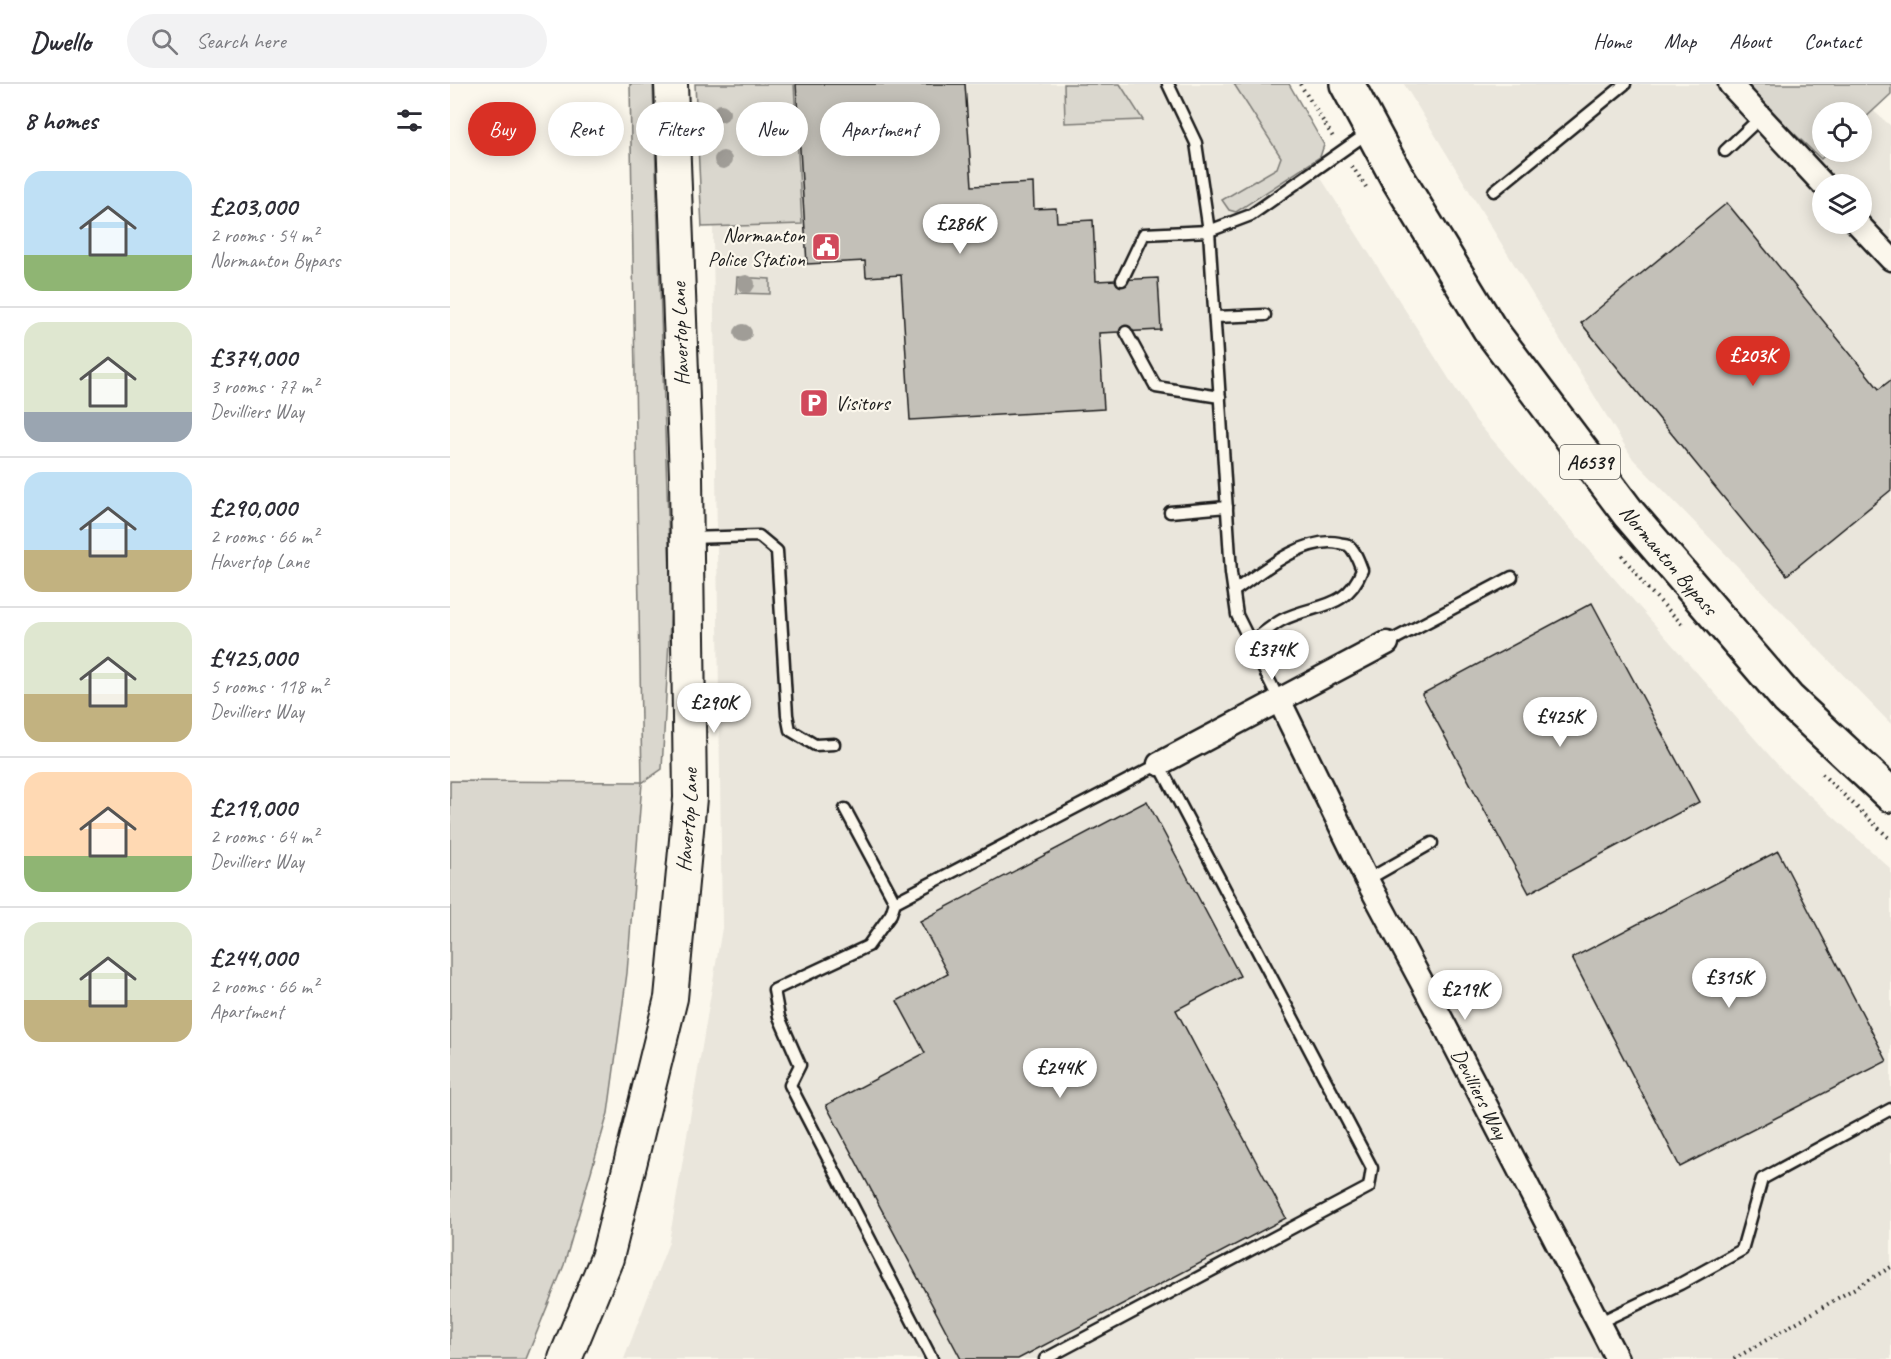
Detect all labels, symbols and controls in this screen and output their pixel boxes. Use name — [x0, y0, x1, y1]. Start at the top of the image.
search box — [127, 14, 547, 68]
text: Dwello — [30, 24, 91, 59]
icon: search — [148, 25, 181, 58]
text: Search here — [196, 27, 286, 55]
text: Home — [1593, 28, 1631, 54]
text: Map — [1664, 28, 1696, 54]
text: About — [1729, 28, 1771, 54]
text: Contact — [1804, 28, 1861, 54]
chip: Buy — [468, 102, 536, 156]
chip: Rent — [548, 102, 624, 156]
chip: Filters — [636, 102, 724, 156]
chip: New — [736, 102, 808, 156]
chip: Apartment — [820, 102, 940, 156]
map controls — [1812, 102, 1872, 234]
button: locate — [1812, 102, 1872, 162]
text: 8 homes — [24, 104, 97, 137]
icon: filters — [393, 104, 426, 137]
button: layers — [1812, 174, 1872, 234]
text: £203,000 — [210, 190, 297, 223]
icon: home — [72, 195, 144, 267]
pin: £286K — [918, 204, 1002, 255]
text: £286K — [937, 211, 983, 236]
place label: Normanton Police Station — [708, 222, 806, 272]
text: 2 rooms · 54 m² — [210, 223, 318, 248]
public building icon: Normanton Police Station — [810, 231, 842, 263]
text: Normanton Bypass — [210, 248, 340, 273]
street label: Havertop Lane — [665, 281, 695, 386]
pin: £203K — [1711, 336, 1795, 387]
text: £374,000 — [210, 341, 297, 374]
text: £203K — [1730, 343, 1776, 368]
icon: home — [72, 346, 144, 418]
text: 3 rooms · 77 m² — [210, 374, 318, 399]
parking icon: Visitors — [798, 387, 830, 419]
place label: Visitors — [835, 390, 891, 416]
text: Devilliers Way — [210, 399, 304, 424]
road number: A6539 — [1560, 445, 1620, 479]
text: £290,000 — [210, 491, 297, 524]
icon: home — [72, 496, 144, 568]
street label: Normanton Bypass — [1614, 500, 1724, 622]
text: 2 rooms · 66 m² — [210, 524, 318, 549]
text: Havertop Lane — [210, 549, 309, 574]
pin: £374K — [1230, 630, 1314, 681]
text: £374K — [1249, 637, 1295, 662]
text: £425,000 — [210, 641, 297, 674]
icon: home — [72, 646, 144, 718]
text: 5 rooms · 118 m² — [210, 674, 327, 699]
pin: £290K — [672, 683, 756, 734]
text: £290K — [691, 690, 737, 715]
pin: £425K — [1518, 697, 1602, 748]
text: Devilliers Way — [210, 699, 304, 724]
text: £425K — [1537, 704, 1583, 729]
street label: Havertop Lane — [670, 767, 703, 873]
text: £219,000 — [210, 791, 297, 824]
icon: home — [72, 796, 144, 868]
text: 2 rooms · 64 m² — [210, 824, 318, 849]
text: Devilliers Way — [210, 849, 304, 874]
text: £244,000 — [210, 941, 297, 974]
icon: home — [72, 946, 144, 1018]
pin: £315K — [1687, 958, 1771, 1009]
text: £315K — [1706, 965, 1752, 990]
pin: £219K — [1423, 970, 1507, 1021]
text: 2 rooms · 66 m² — [210, 974, 318, 999]
text: £219K — [1442, 977, 1488, 1002]
text: Apartment — [210, 999, 283, 1024]
street label: Devilliers Way — [1446, 1044, 1515, 1145]
pin: £244K — [1018, 1048, 1102, 1099]
text: £244K — [1037, 1055, 1083, 1080]

